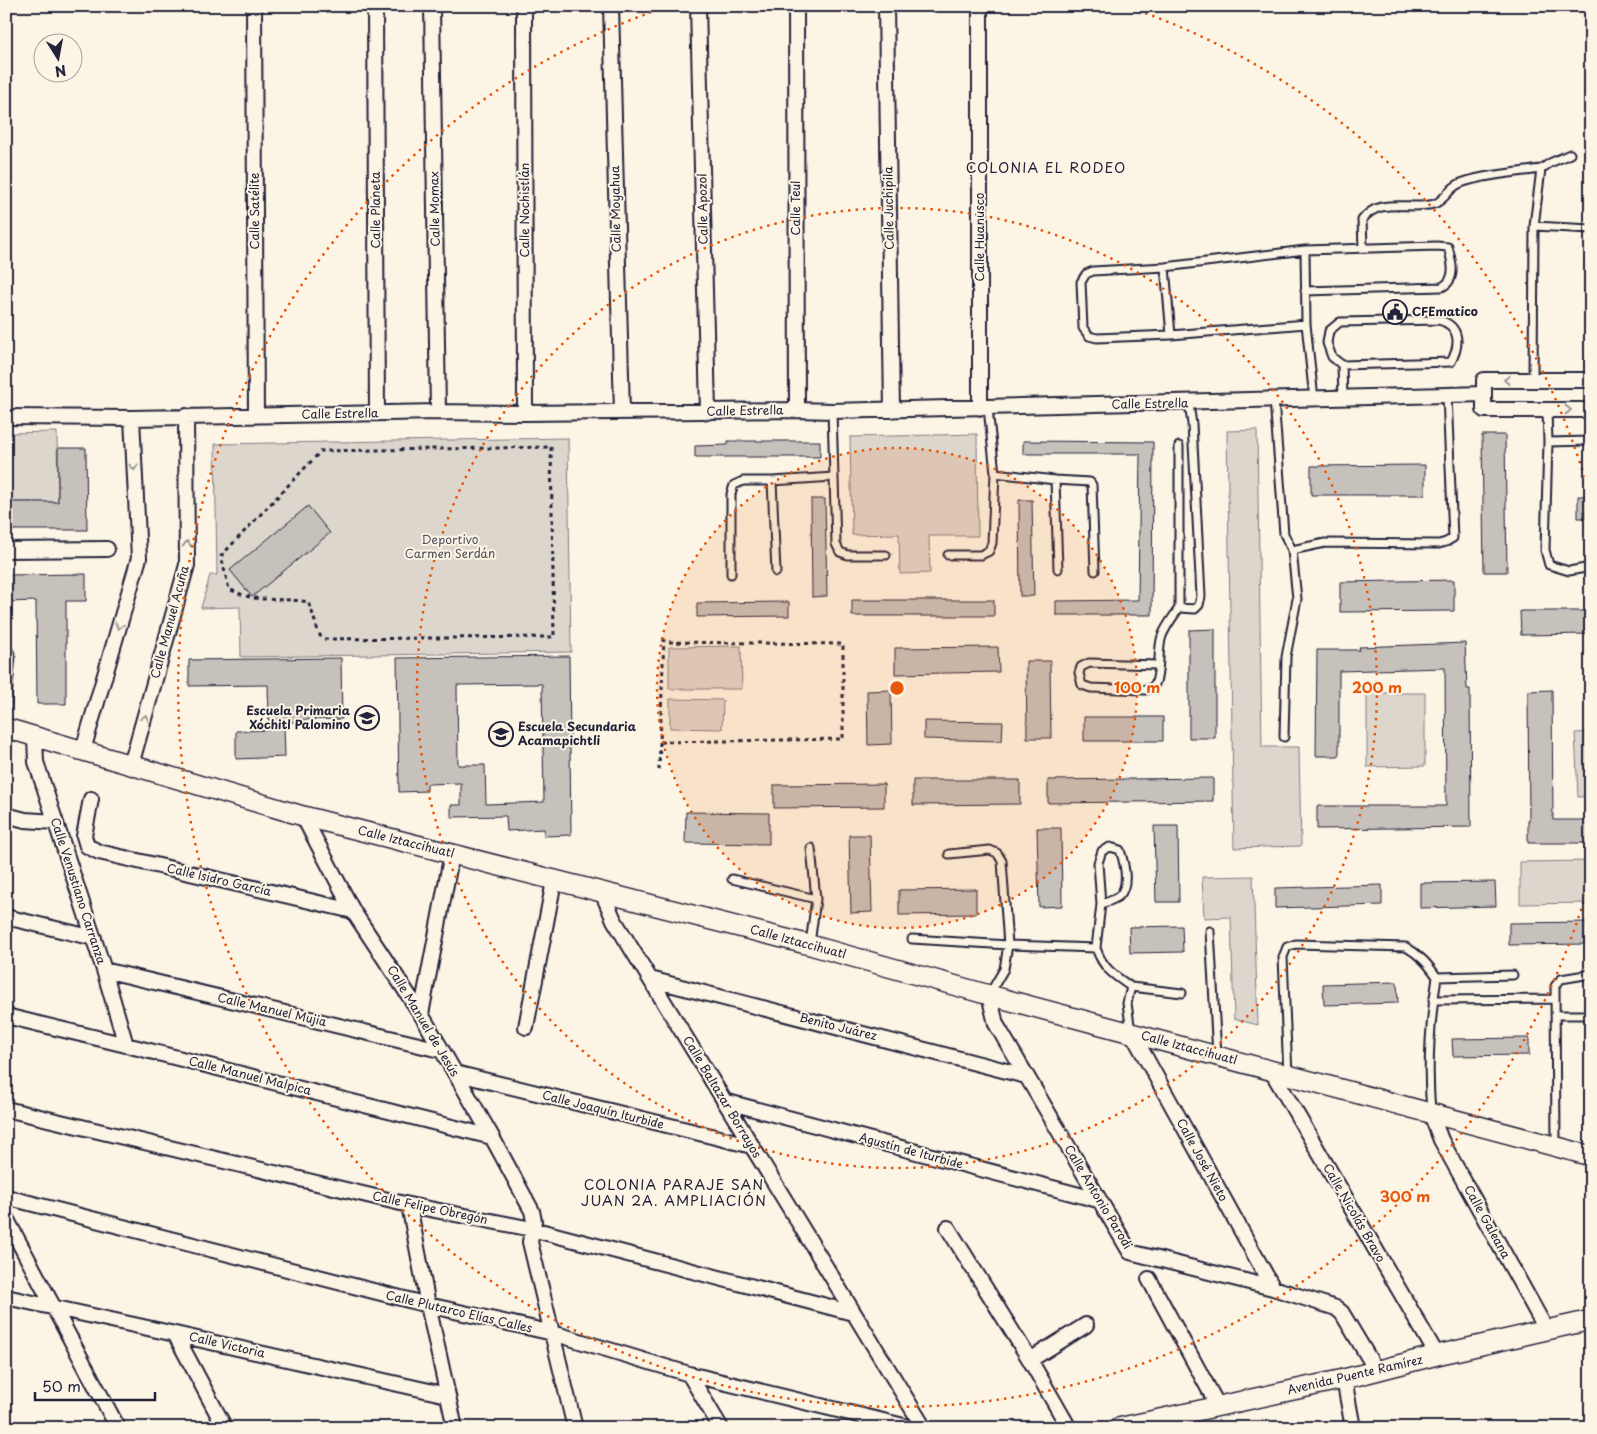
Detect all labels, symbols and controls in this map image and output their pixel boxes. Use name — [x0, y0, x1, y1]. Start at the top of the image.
north arrow — [32, 32, 82, 82]
text: N — [53, 60, 68, 83]
district label: COLONIA EL RODEO — [966, 157, 1126, 178]
street label: Calle Nochistlán — [515, 163, 533, 257]
street label: Calle Moyahua — [605, 165, 625, 253]
street label: Calle Juchipila — [878, 166, 898, 250]
street label: Calle Planeta — [366, 171, 384, 249]
street label: Calle Momax — [424, 171, 444, 247]
street label: Calle Satélite — [245, 173, 263, 249]
street label: Calle Apozol — [692, 173, 712, 245]
street label: Calle Teul — [786, 181, 804, 235]
street label: Calle Huanusco — [970, 192, 988, 282]
public building icon: CFEmatico — [1382, 299, 1408, 325]
place label: CFEmatico — [1412, 302, 1478, 320]
one-way arrow — [1503, 375, 1510, 385]
street label: Calle Estrella — [1111, 393, 1189, 413]
street label: Calle Estrella — [706, 400, 784, 420]
street label: Calle Estrella — [301, 403, 379, 423]
one-way arrow — [1564, 405, 1572, 415]
one-way arrow — [129, 463, 140, 471]
park label: Deportivo Carmen Serdán — [405, 530, 495, 562]
one-way arrow — [182, 539, 192, 547]
street label: Calle Manuel Acuña — [145, 563, 193, 680]
one-way arrow — [115, 622, 125, 630]
text: 100 m — [1114, 675, 1160, 698]
text: 200 m — [1352, 675, 1402, 698]
centre of rings — [888, 679, 906, 697]
place label: Escuela Primaria Xóchitl Palomino — [246, 701, 351, 733]
school or university icon: Escuela Primaria Xóchitl Palomino — [354, 705, 380, 731]
one-way arrow — [139, 714, 149, 722]
place label: Escuela Secundaria Acamapichtli — [518, 717, 637, 749]
school or university icon: Escuela Secundaria Acamapichtli — [488, 721, 514, 747]
street label: Calle Venustiano Carranza — [47, 815, 111, 967]
street label: Calle Iztaccihuatl — [356, 820, 456, 862]
street label: Calle Isidro García — [165, 858, 274, 900]
street label: Calle Iztaccihuatl — [748, 920, 848, 963]
street label: Calle Manuel de Jesús — [383, 961, 465, 1080]
street label: Calle Manuel Mujia — [216, 988, 329, 1030]
street label: Benito Juárez — [798, 1008, 879, 1044]
street label: Calle Iztaccihuatl — [1139, 1026, 1239, 1069]
street label: Calle Baltazar Borrayos — [679, 1032, 767, 1161]
street label: Calle Manuel Malpica — [187, 1051, 314, 1099]
street label: Calle Joaquín Iturbide — [540, 1085, 666, 1133]
street label: Calle José Nieto — [1173, 1115, 1233, 1204]
street label: Agustín de Iturbide — [857, 1128, 965, 1173]
street label: Calle Antonio Parodi — [1061, 1141, 1137, 1252]
street label: Calle Nicolás Bravo — [1319, 1160, 1391, 1266]
district label: COLONIA PARAJE SAN JUAN 2A. AMPLIACIÓN — [581, 1174, 767, 1211]
street label: Calle Galeana — [1460, 1182, 1516, 1262]
text: 300 m — [1380, 1184, 1430, 1207]
street label: Calle Felipe Obregón — [371, 1186, 490, 1228]
street label: Calle Plutarco Elías Calles — [384, 1285, 535, 1337]
street label: Calle Victoria — [187, 1327, 267, 1362]
street label: Avenida Puente Ramírez — [1285, 1350, 1424, 1398]
scale bar — [35, 1369, 155, 1401]
text: 50 m — [42, 1374, 81, 1397]

